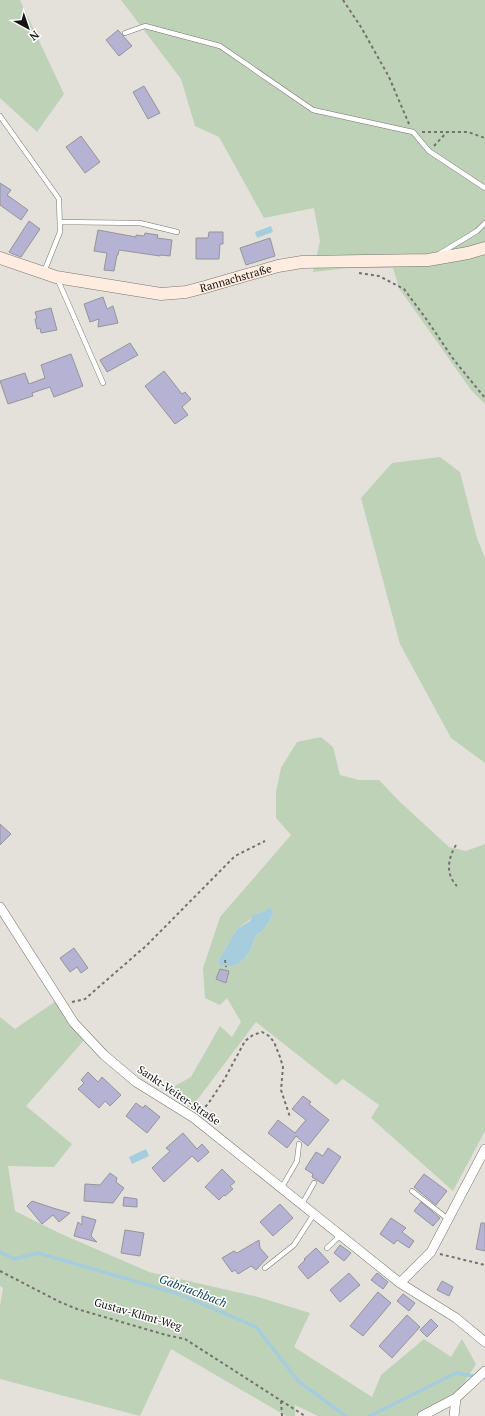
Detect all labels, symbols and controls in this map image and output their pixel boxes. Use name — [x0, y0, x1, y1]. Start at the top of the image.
north arrow — [8, 8, 48, 48]
text: N — [26, 28, 42, 44]
street label: Rannachstraße — [198, 261, 273, 295]
street label: Sankt-Veiter-Straße — [135, 1062, 224, 1128]
water label: Gabriachbach — [157, 1271, 229, 1310]
street label: Gustav-Klimt-Weg — [93, 1295, 183, 1333]

